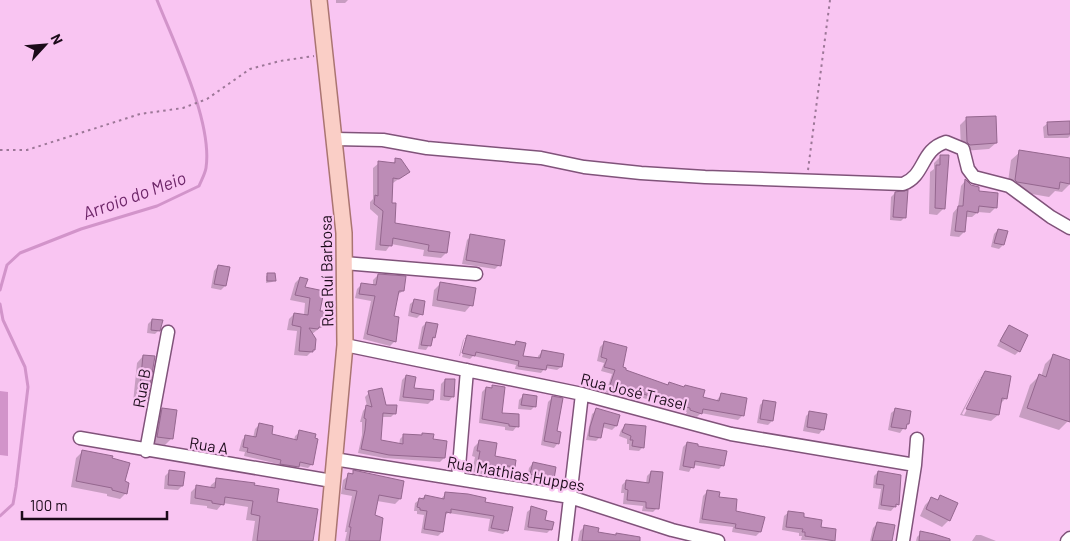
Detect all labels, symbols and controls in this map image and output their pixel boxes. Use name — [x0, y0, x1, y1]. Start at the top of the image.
north arrow — [20, 20, 70, 70]
text: N — [47, 31, 67, 47]
water label: Arroio do Meio — [79, 166, 189, 224]
street label: Rua Ruí Barbosa — [316, 215, 336, 327]
street label: Rua B — [128, 367, 154, 409]
street label: Rua José Trasel — [579, 369, 689, 413]
street label: Rua A — [188, 433, 230, 458]
street label: Rua Mathias Huppes — [446, 452, 586, 494]
scale bar — [22, 488, 168, 520]
text: 100 m — [30, 496, 68, 514]

